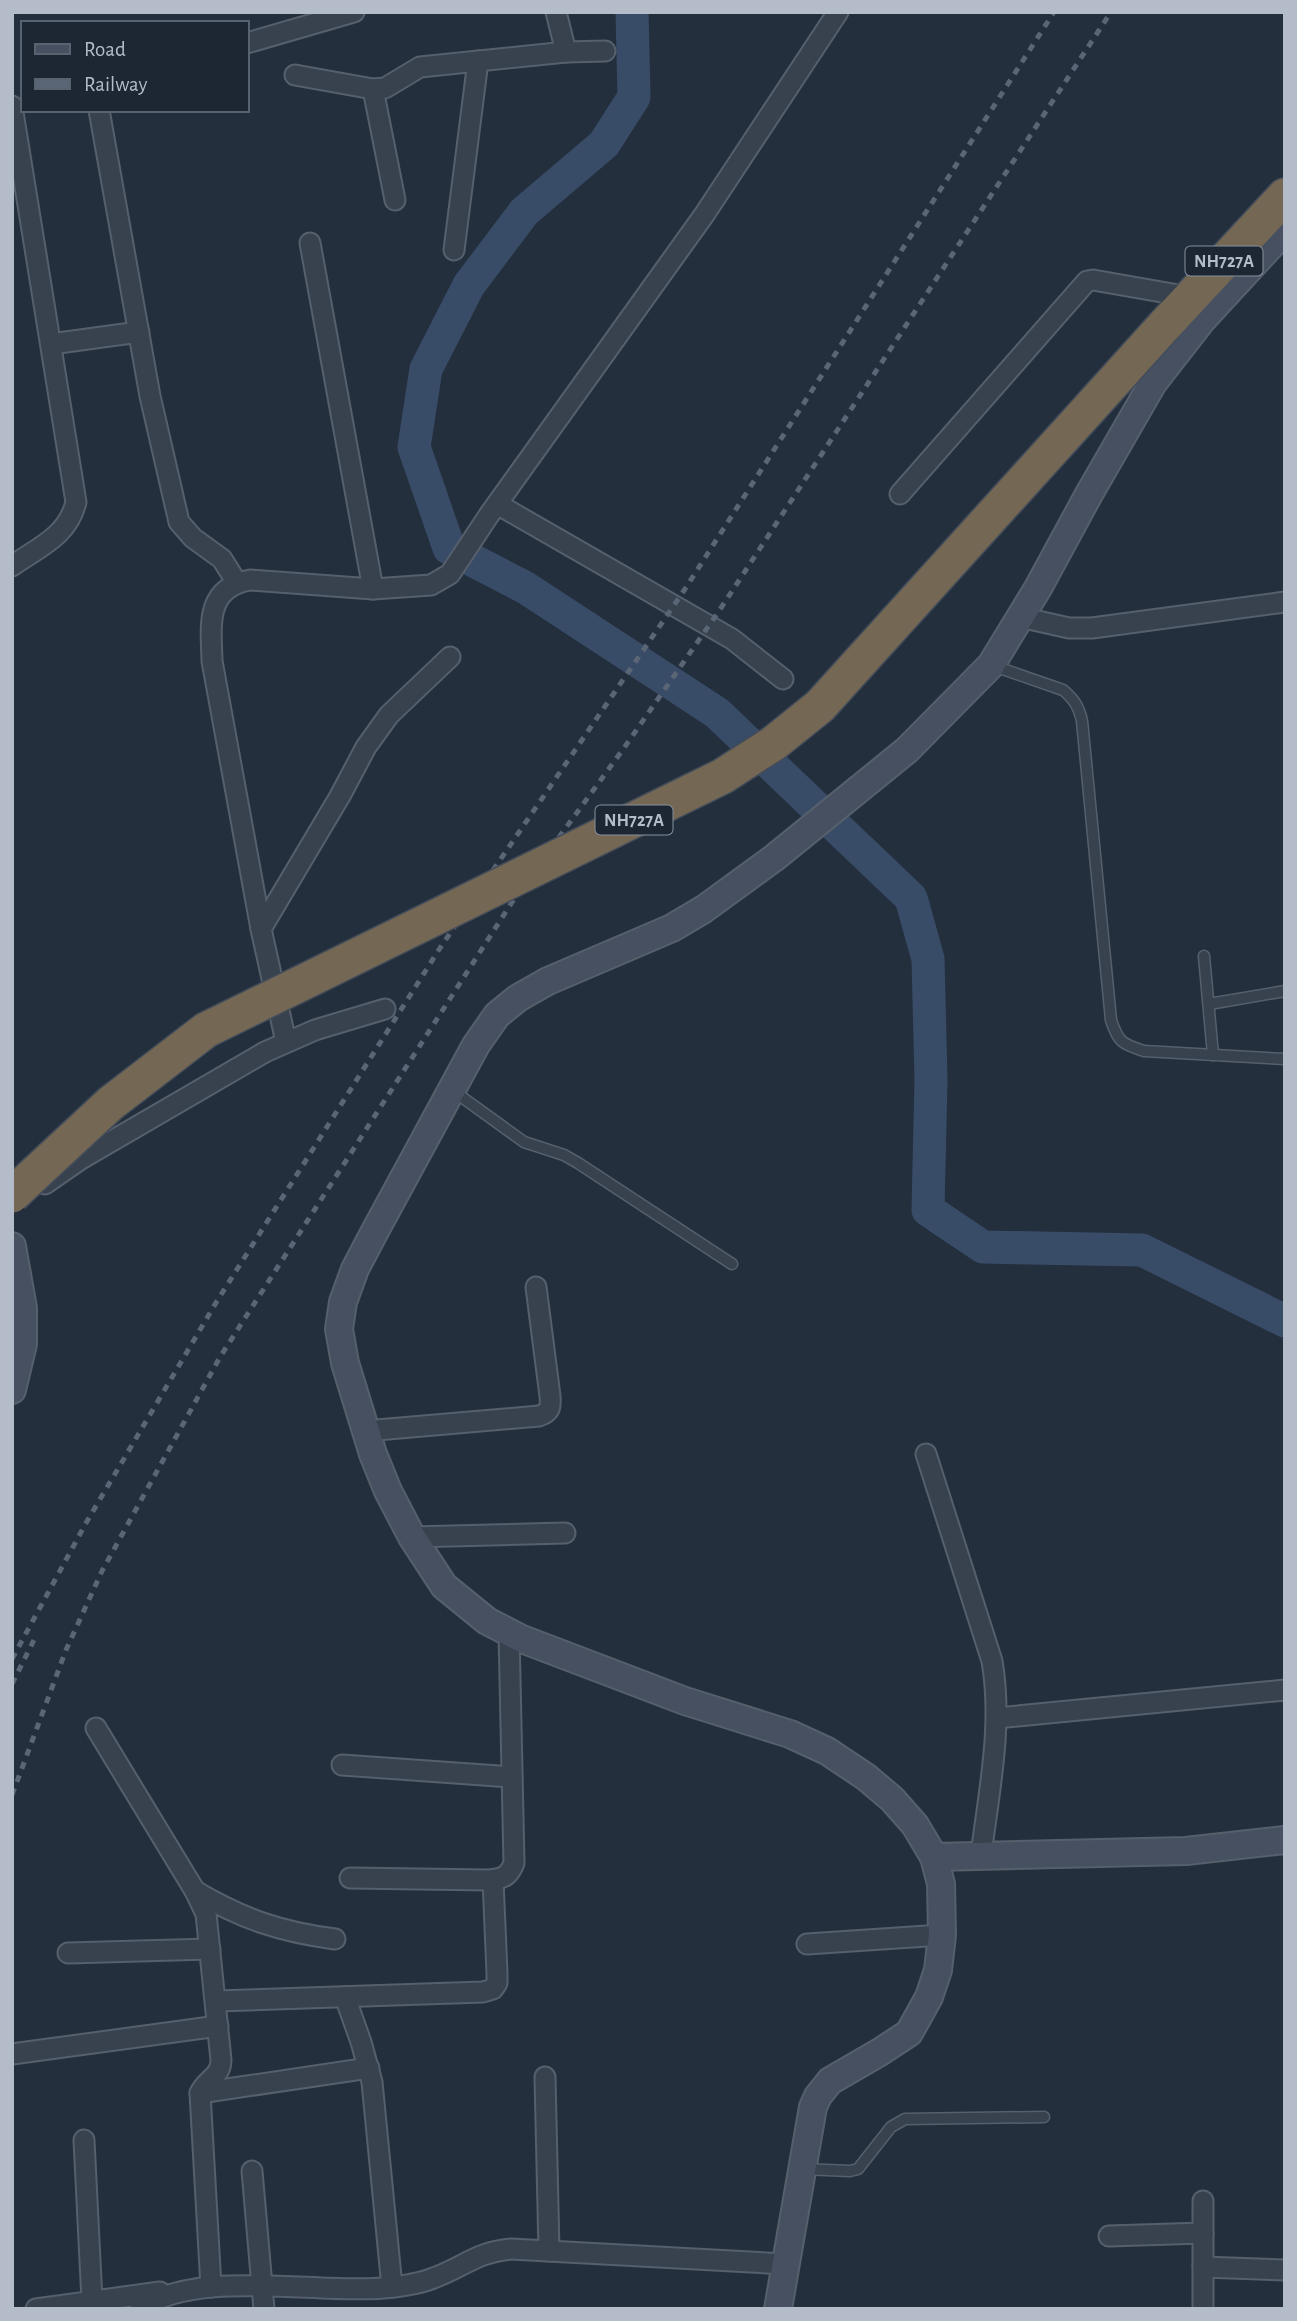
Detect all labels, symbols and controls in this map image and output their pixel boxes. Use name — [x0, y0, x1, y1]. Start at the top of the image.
legend — [21, 21, 248, 112]
text: Road — [84, 39, 126, 60]
text: Railway — [84, 74, 147, 95]
road number: NH727A — [1186, 246, 1262, 276]
road number: NH727A — [596, 806, 672, 834]

